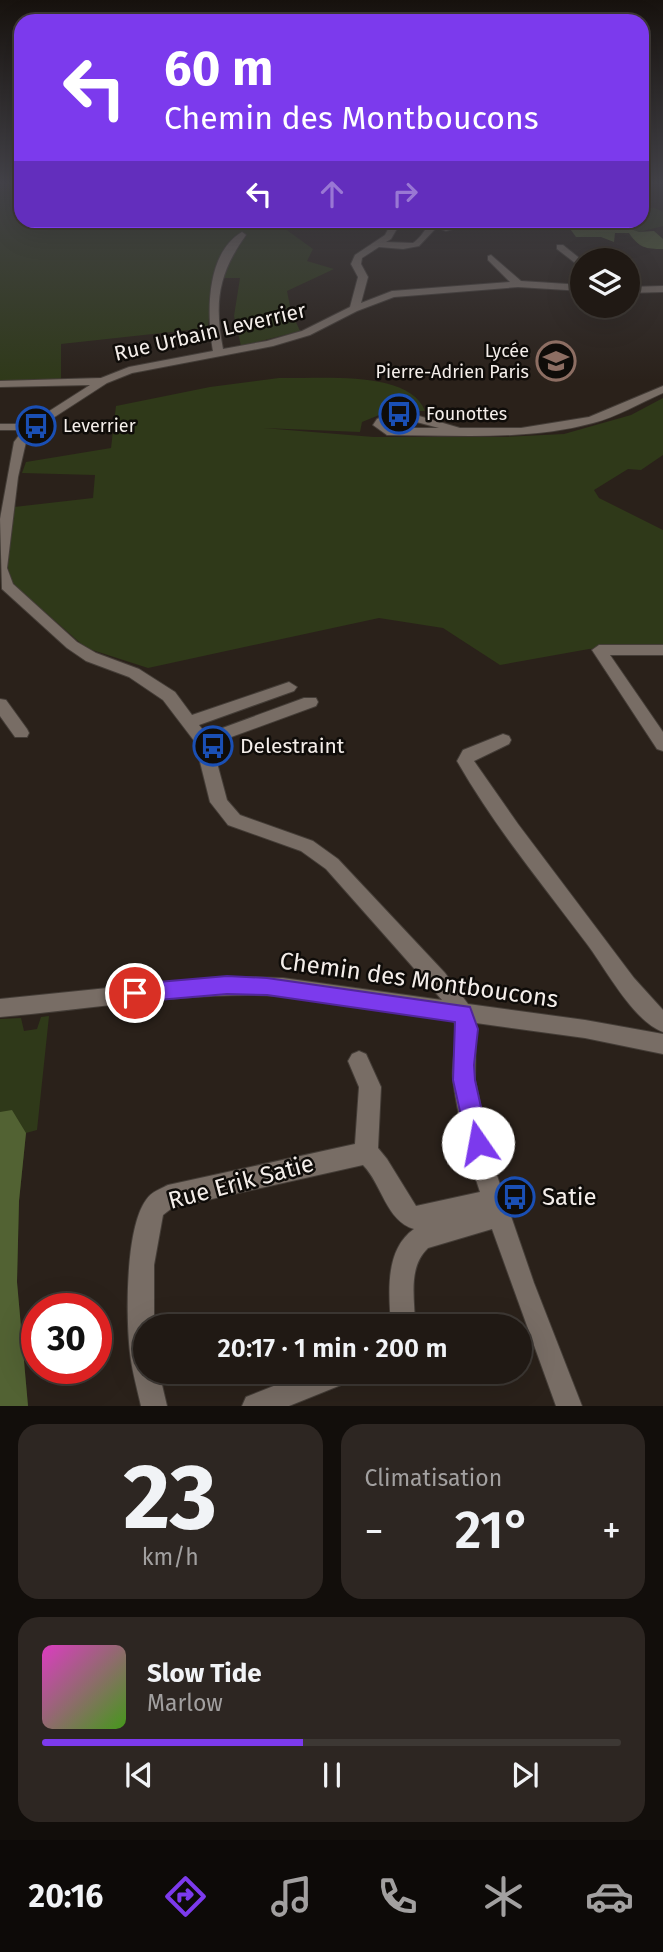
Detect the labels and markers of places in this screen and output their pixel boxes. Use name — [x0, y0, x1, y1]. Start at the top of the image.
place label: Lycée Pierre-Adrien Paris — [375, 340, 529, 383]
school or university icon: Lycée Pierre-Adrien Paris — [535, 340, 577, 382]
bus stop icon: Founottes — [378, 393, 420, 435]
place label: Founottes — [426, 403, 507, 425]
bus stop icon: Leverrier — [15, 405, 57, 447]
place label: Leverrier — [63, 415, 136, 437]
bus stop icon: Delestraint — [192, 725, 234, 767]
place label: Delestraint — [240, 733, 345, 759]
pin — [105, 963, 165, 1023]
bus stop icon: Satie — [494, 1176, 536, 1218]
place label: Satie — [542, 1183, 597, 1211]

